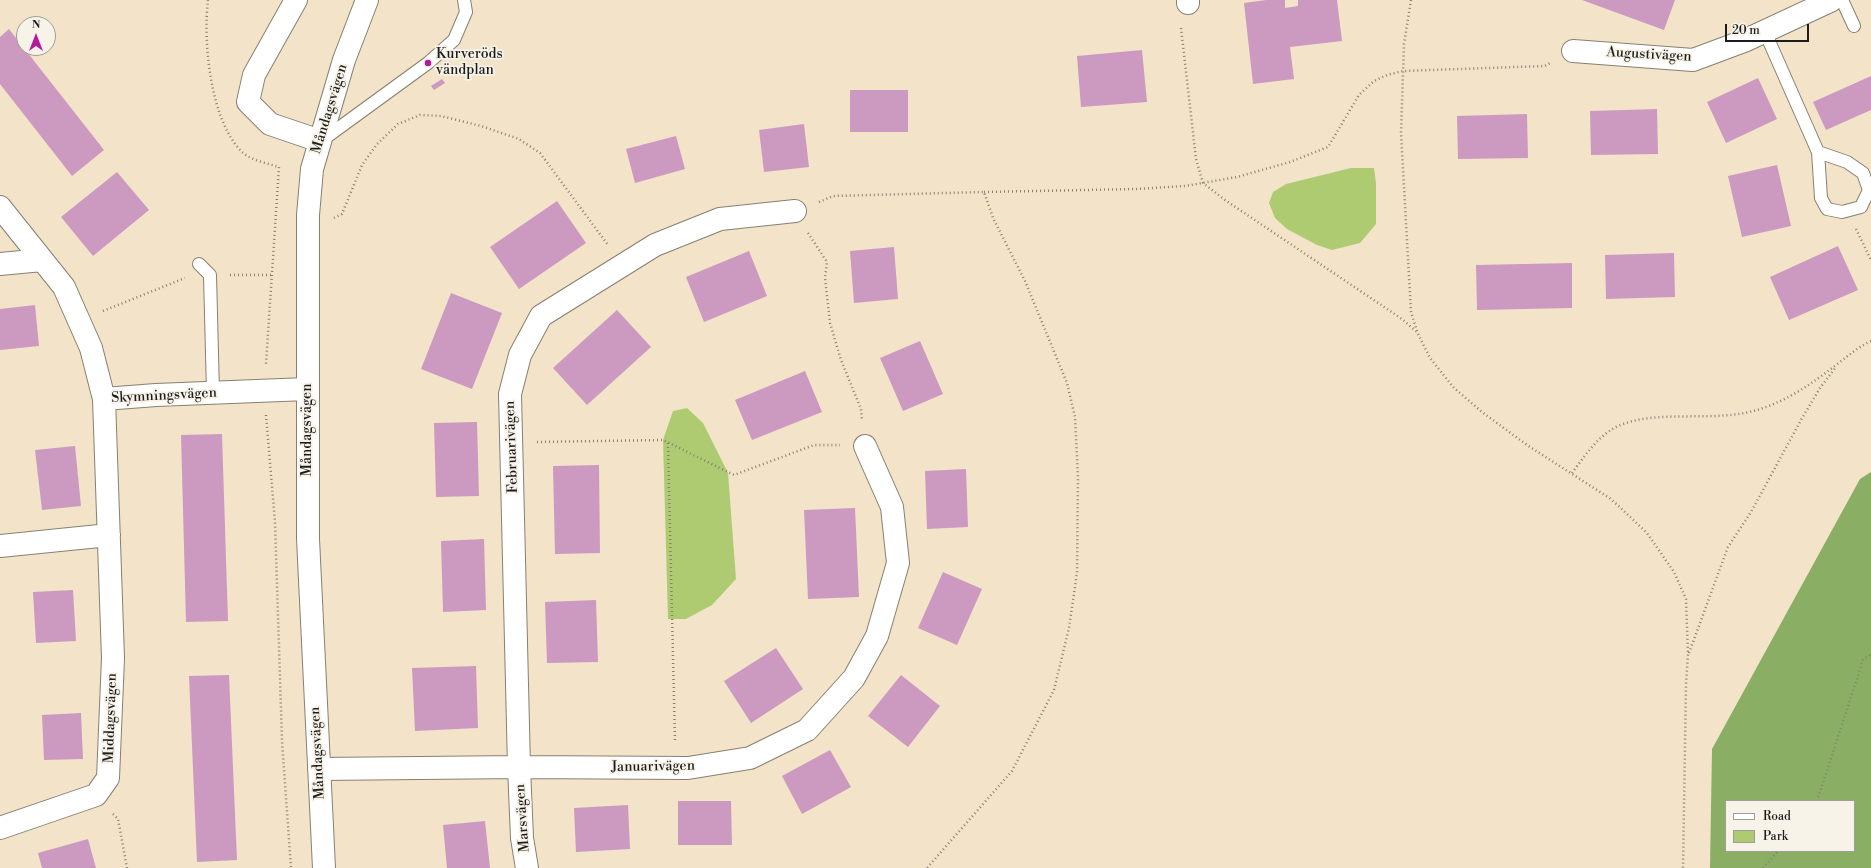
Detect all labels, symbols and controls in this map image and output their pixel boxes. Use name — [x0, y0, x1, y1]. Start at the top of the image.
north arrow — [16, 16, 56, 56]
scale bar — [1727, 16, 1811, 42]
text: N — [32, 18, 40, 32]
text: 20 m — [1732, 23, 1760, 38]
street label: Augustivägen — [1606, 44, 1692, 66]
place label: Kurveröds vändplan — [436, 47, 503, 80]
marker: Kurveröds vändplan — [423, 58, 433, 68]
street label: Måndagsvägen — [308, 62, 352, 156]
street label: Måndagsvägen — [300, 383, 316, 477]
street label: Skymningsvägen — [111, 385, 217, 407]
street label: Februarivägen — [502, 401, 522, 493]
street label: Middagsvägen — [101, 673, 121, 763]
street label: Måndagsvägen — [307, 706, 329, 800]
street label: Januarivägen — [611, 758, 695, 776]
street label: Marsvägen — [512, 783, 534, 853]
legend — [1725, 800, 1855, 852]
text: Road — [1763, 809, 1791, 824]
text: Park — [1763, 829, 1788, 844]

